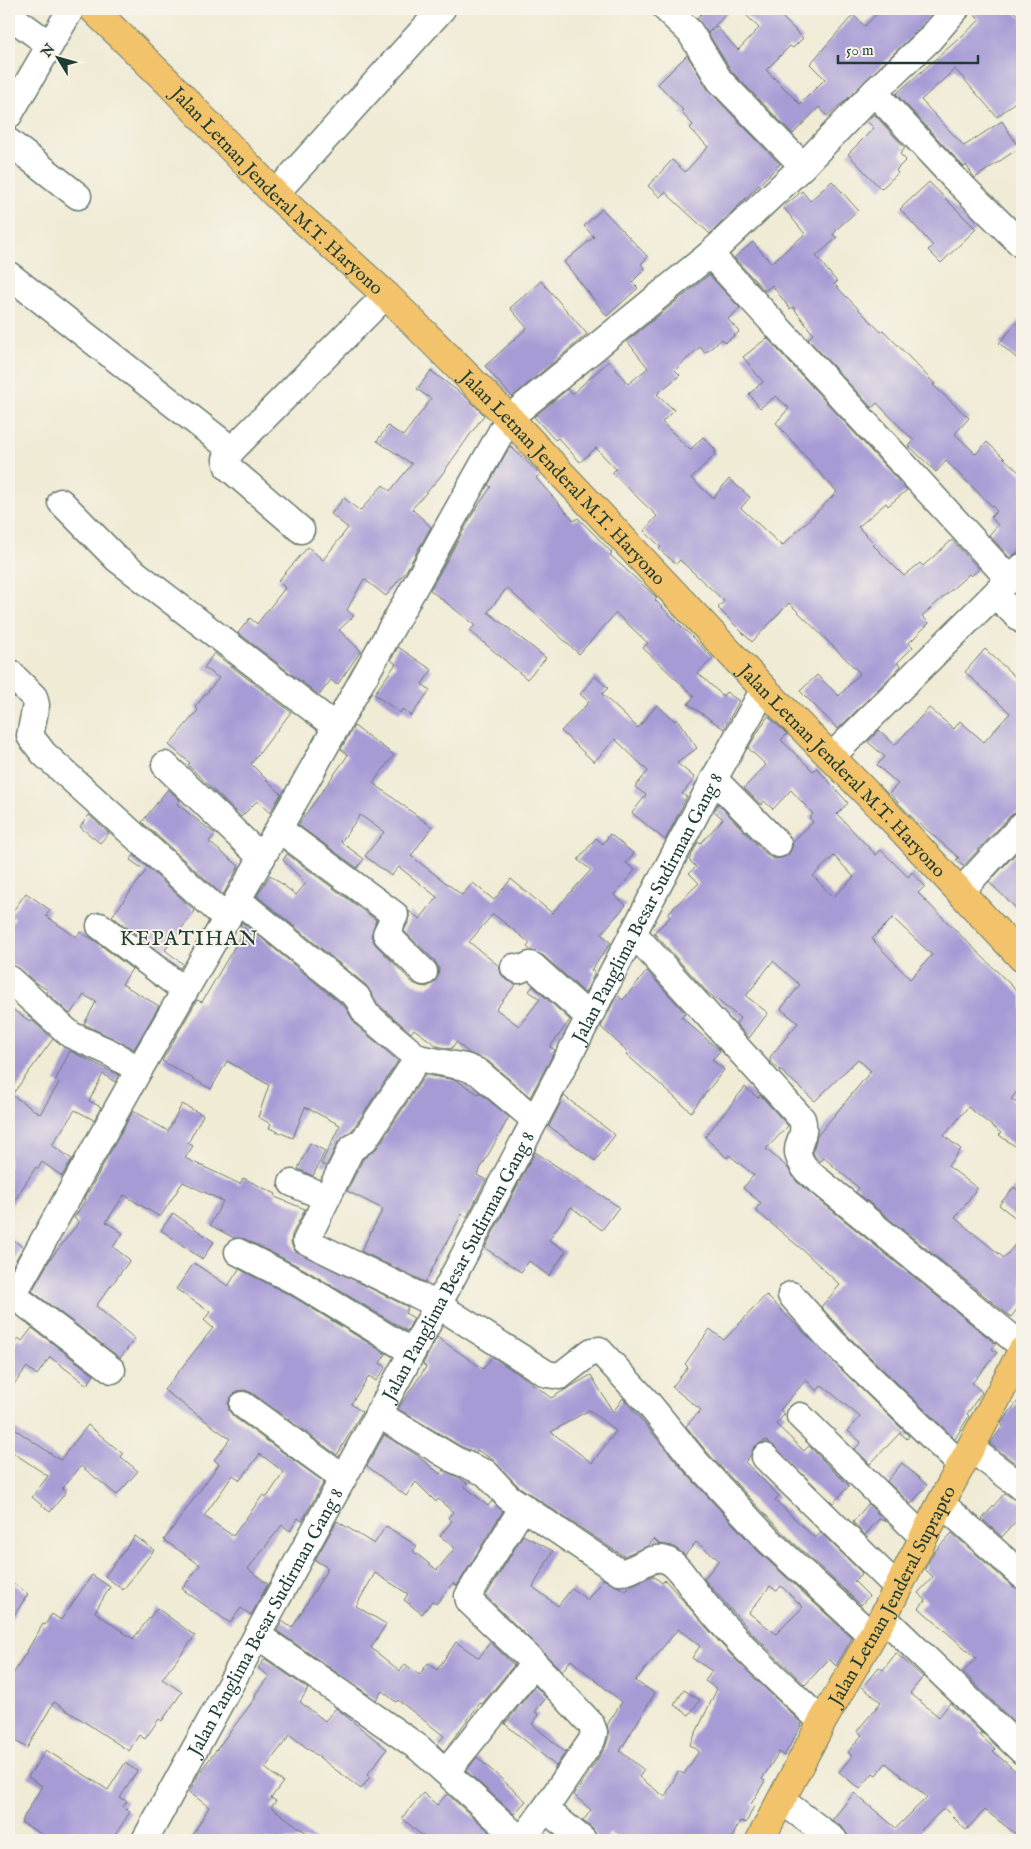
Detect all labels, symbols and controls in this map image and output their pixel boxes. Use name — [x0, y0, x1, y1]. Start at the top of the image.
north arrow — [32, 32, 82, 82]
scale bar — [838, 32, 978, 64]
text: N — [37, 41, 59, 62]
text: 50 m — [846, 41, 874, 60]
street label: Jalan Letnan Jenderal M.T. Haryono — [164, 81, 388, 301]
street label: Jalan Letnan Jenderal M.T. Haryono — [453, 365, 670, 591]
street label: Jalan Letnan Jenderal M.T. Haryono — [731, 658, 950, 883]
street label: Jalan Panglima Besar Sudirman Gang 8 — [567, 769, 729, 1049]
district label: KEPATIHAN — [120, 926, 258, 953]
street label: Jalan Panglima Besar Sudirman Gang 8 — [377, 1128, 541, 1407]
street label: Jalan Letnan Jenderal Suprapto — [823, 1482, 962, 1712]
street label: Jalan Panglima Besar Sudirman Gang 8 — [182, 1484, 349, 1762]

